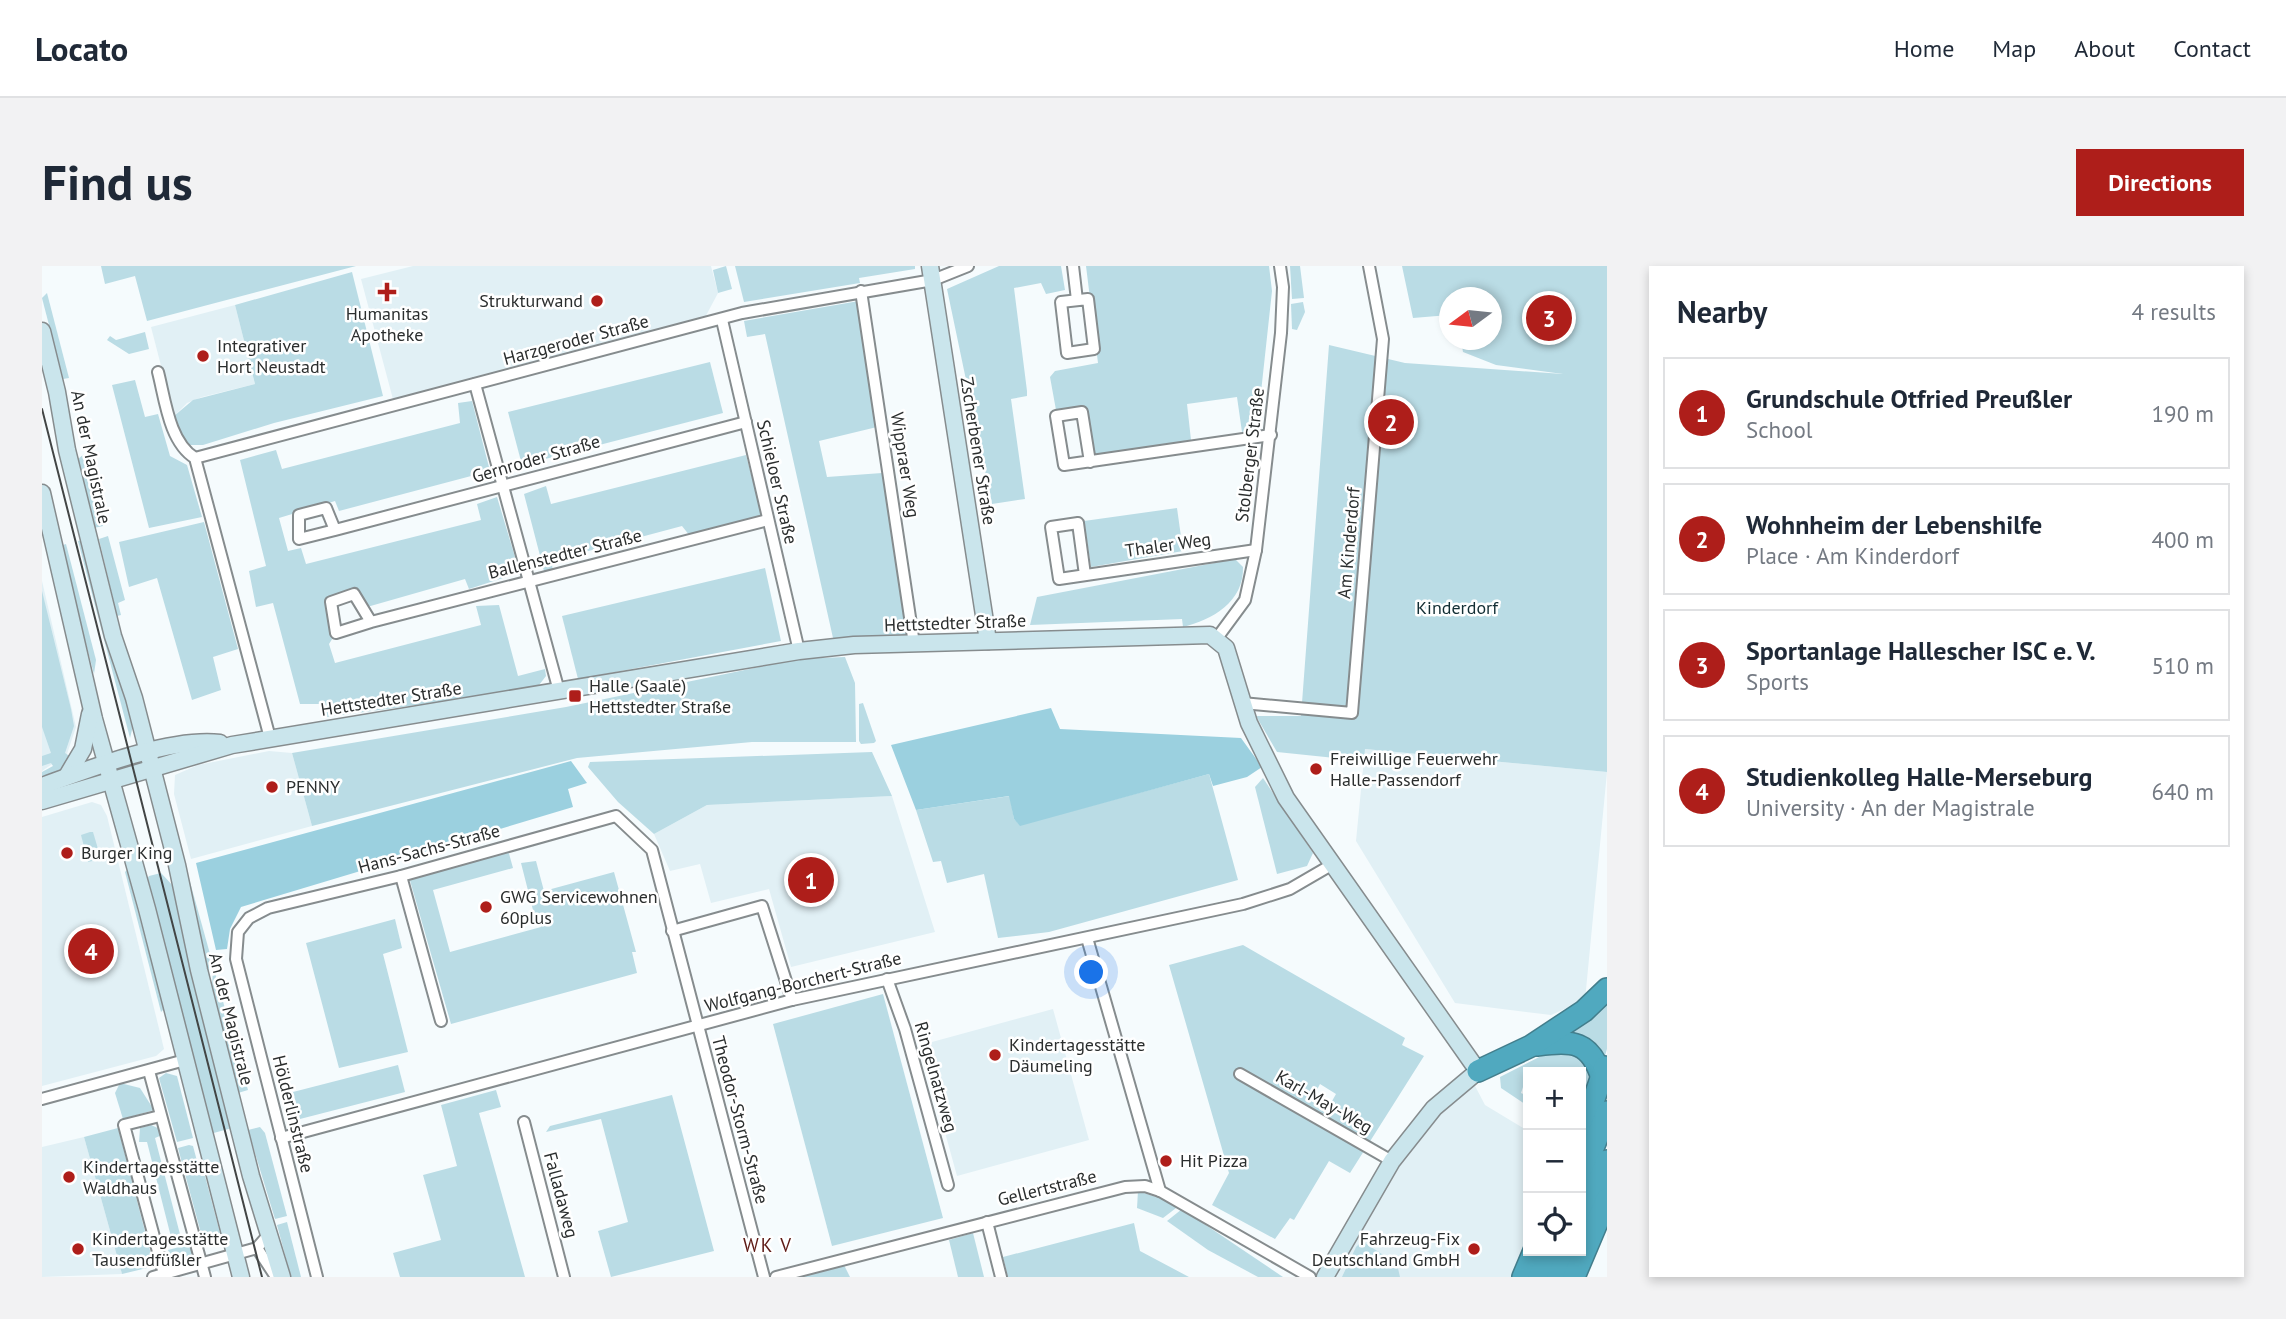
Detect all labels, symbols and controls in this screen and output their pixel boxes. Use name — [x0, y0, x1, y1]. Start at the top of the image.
text: Locato — [35, 27, 128, 70]
text: Home — [1894, 33, 1954, 64]
text: Map — [1992, 33, 2036, 64]
text: About — [2074, 33, 2135, 64]
text: Contact — [2173, 33, 2251, 64]
button: Directions — [2076, 149, 2244, 216]
text: Find us — [42, 150, 193, 214]
marker: Humanitas Apotheke — [379, 284, 395, 300]
north arrow — [1439, 287, 1502, 350]
place label: Strukturwand — [479, 289, 583, 312]
pin: 3 — [1526, 292, 1572, 344]
text: Nearby — [1677, 292, 1767, 331]
marker: Strukturwand — [589, 293, 605, 309]
text: 4 results — [2132, 297, 2216, 326]
place label: Humanitas Apotheke — [346, 302, 428, 346]
street label: Harzgeroder Straße — [501, 309, 651, 370]
place label: Integrativer Hort Neustadt — [217, 334, 326, 378]
marker: Integrativer Hort Neustadt — [195, 348, 211, 364]
street label: Zscherbener Straße — [955, 375, 1002, 527]
text: Grundschule Otfried Preußler — [1746, 382, 2072, 415]
street label: Stolberger Straße — [1230, 386, 1269, 524]
street label: An der Magistrale — [66, 388, 117, 526]
pin: 2 — [1368, 396, 1414, 448]
text: 1 — [1695, 399, 1709, 428]
text: 190 m — [2152, 399, 2214, 428]
street label: Wippraer Weg — [886, 410, 925, 519]
text: School — [1746, 415, 1813, 444]
street label: Schieloer Straße — [752, 417, 803, 546]
street label: Gernroder Straße — [469, 429, 603, 488]
street label: Am Kinderdorf — [1332, 485, 1365, 600]
text: Wohnheim der Lebenshilfe — [1746, 508, 2042, 541]
street label: Ballenstedter Straße — [486, 523, 644, 584]
text: 2 — [1695, 525, 1709, 554]
text: 400 m — [2152, 525, 2214, 554]
street label: Thaler Weg — [1123, 527, 1212, 562]
text: Place · Am Kinderdorf — [1746, 541, 1959, 570]
park label: Kinderdorf — [1416, 596, 1499, 619]
street label: Hettstedter Straße — [883, 609, 1026, 636]
text: Sportanlage Hallescher ISC e. V. — [1746, 634, 2096, 667]
text: 3 — [1695, 651, 1709, 680]
text: 510 m — [2152, 651, 2214, 680]
text: Sports — [1746, 667, 1809, 696]
place label: Halle (Saale) Hettstedter Straße — [589, 674, 731, 718]
street label: Hettstedter Straße — [319, 676, 463, 721]
marker: Halle (Saale) Hettstedter Straße — [567, 688, 583, 704]
place label: Freiwillige Feuerwehr Halle-Passendorf — [1330, 747, 1498, 791]
text: Studienkolleg Halle-Merseburg — [1746, 760, 2093, 793]
marker: Freiwillige Feuerwehr Halle-Passendorf — [1308, 761, 1324, 777]
place label: PENNY — [286, 775, 340, 798]
text: 4 — [1695, 777, 1709, 806]
text: 640 m — [2152, 777, 2214, 806]
marker: PENNY — [264, 779, 280, 795]
text: University · An der Magistrale — [1746, 793, 2035, 822]
street label: Hans-Sachs-Straße — [355, 819, 502, 879]
place label: Burger King — [81, 841, 172, 864]
marker: Burger King — [59, 845, 75, 861]
pin: 1 — [788, 854, 834, 906]
place label: GWG Servicewohnen 60plus — [500, 885, 658, 929]
marker: GWG Servicewohnen 60plus — [478, 899, 494, 915]
pin: 4 — [68, 925, 114, 977]
street label: Wolfgang-Borchert-Straße — [702, 946, 904, 1017]
street label: An der Magistrale — [204, 950, 259, 1088]
your location — [1074, 955, 1108, 989]
street label: Ringelnatzweg — [910, 1019, 963, 1135]
street label: Theodor-Storm-Straße — [707, 1033, 774, 1206]
place label: Kindertagesstätte Däumeling — [1009, 1033, 1145, 1077]
marker: Kindertagesstätte Däumeling — [987, 1047, 1003, 1063]
street label: Hölderlinstraße — [268, 1053, 319, 1175]
street label: Karl-May-Weg — [1272, 1065, 1377, 1139]
map controls — [1523, 1067, 1586, 1256]
button: + — [1523, 1067, 1586, 1130]
button: − — [1523, 1130, 1586, 1193]
street label: Falladaweg — [539, 1149, 584, 1240]
place label: Hit Pizza — [1180, 1149, 1248, 1172]
marker: Hit Pizza — [1158, 1153, 1174, 1169]
place label: Kindertagesstätte Waldhaus — [83, 1155, 219, 1199]
street label: Gellertstraße — [995, 1164, 1099, 1211]
marker: Kindertagesstätte Waldhaus — [61, 1169, 77, 1185]
button: locate — [1523, 1193, 1586, 1256]
place label: Kindertagesstätte Tausendfüßler — [92, 1227, 228, 1271]
place label: Fahrzeug-Fix Deutschland GmbH — [1312, 1227, 1460, 1271]
district label: WK V — [743, 1233, 793, 1257]
marker: Kindertagesstätte Tausendfüßler — [70, 1241, 86, 1257]
marker: Fahrzeug-Fix Deutschland GmbH — [1466, 1241, 1482, 1257]

